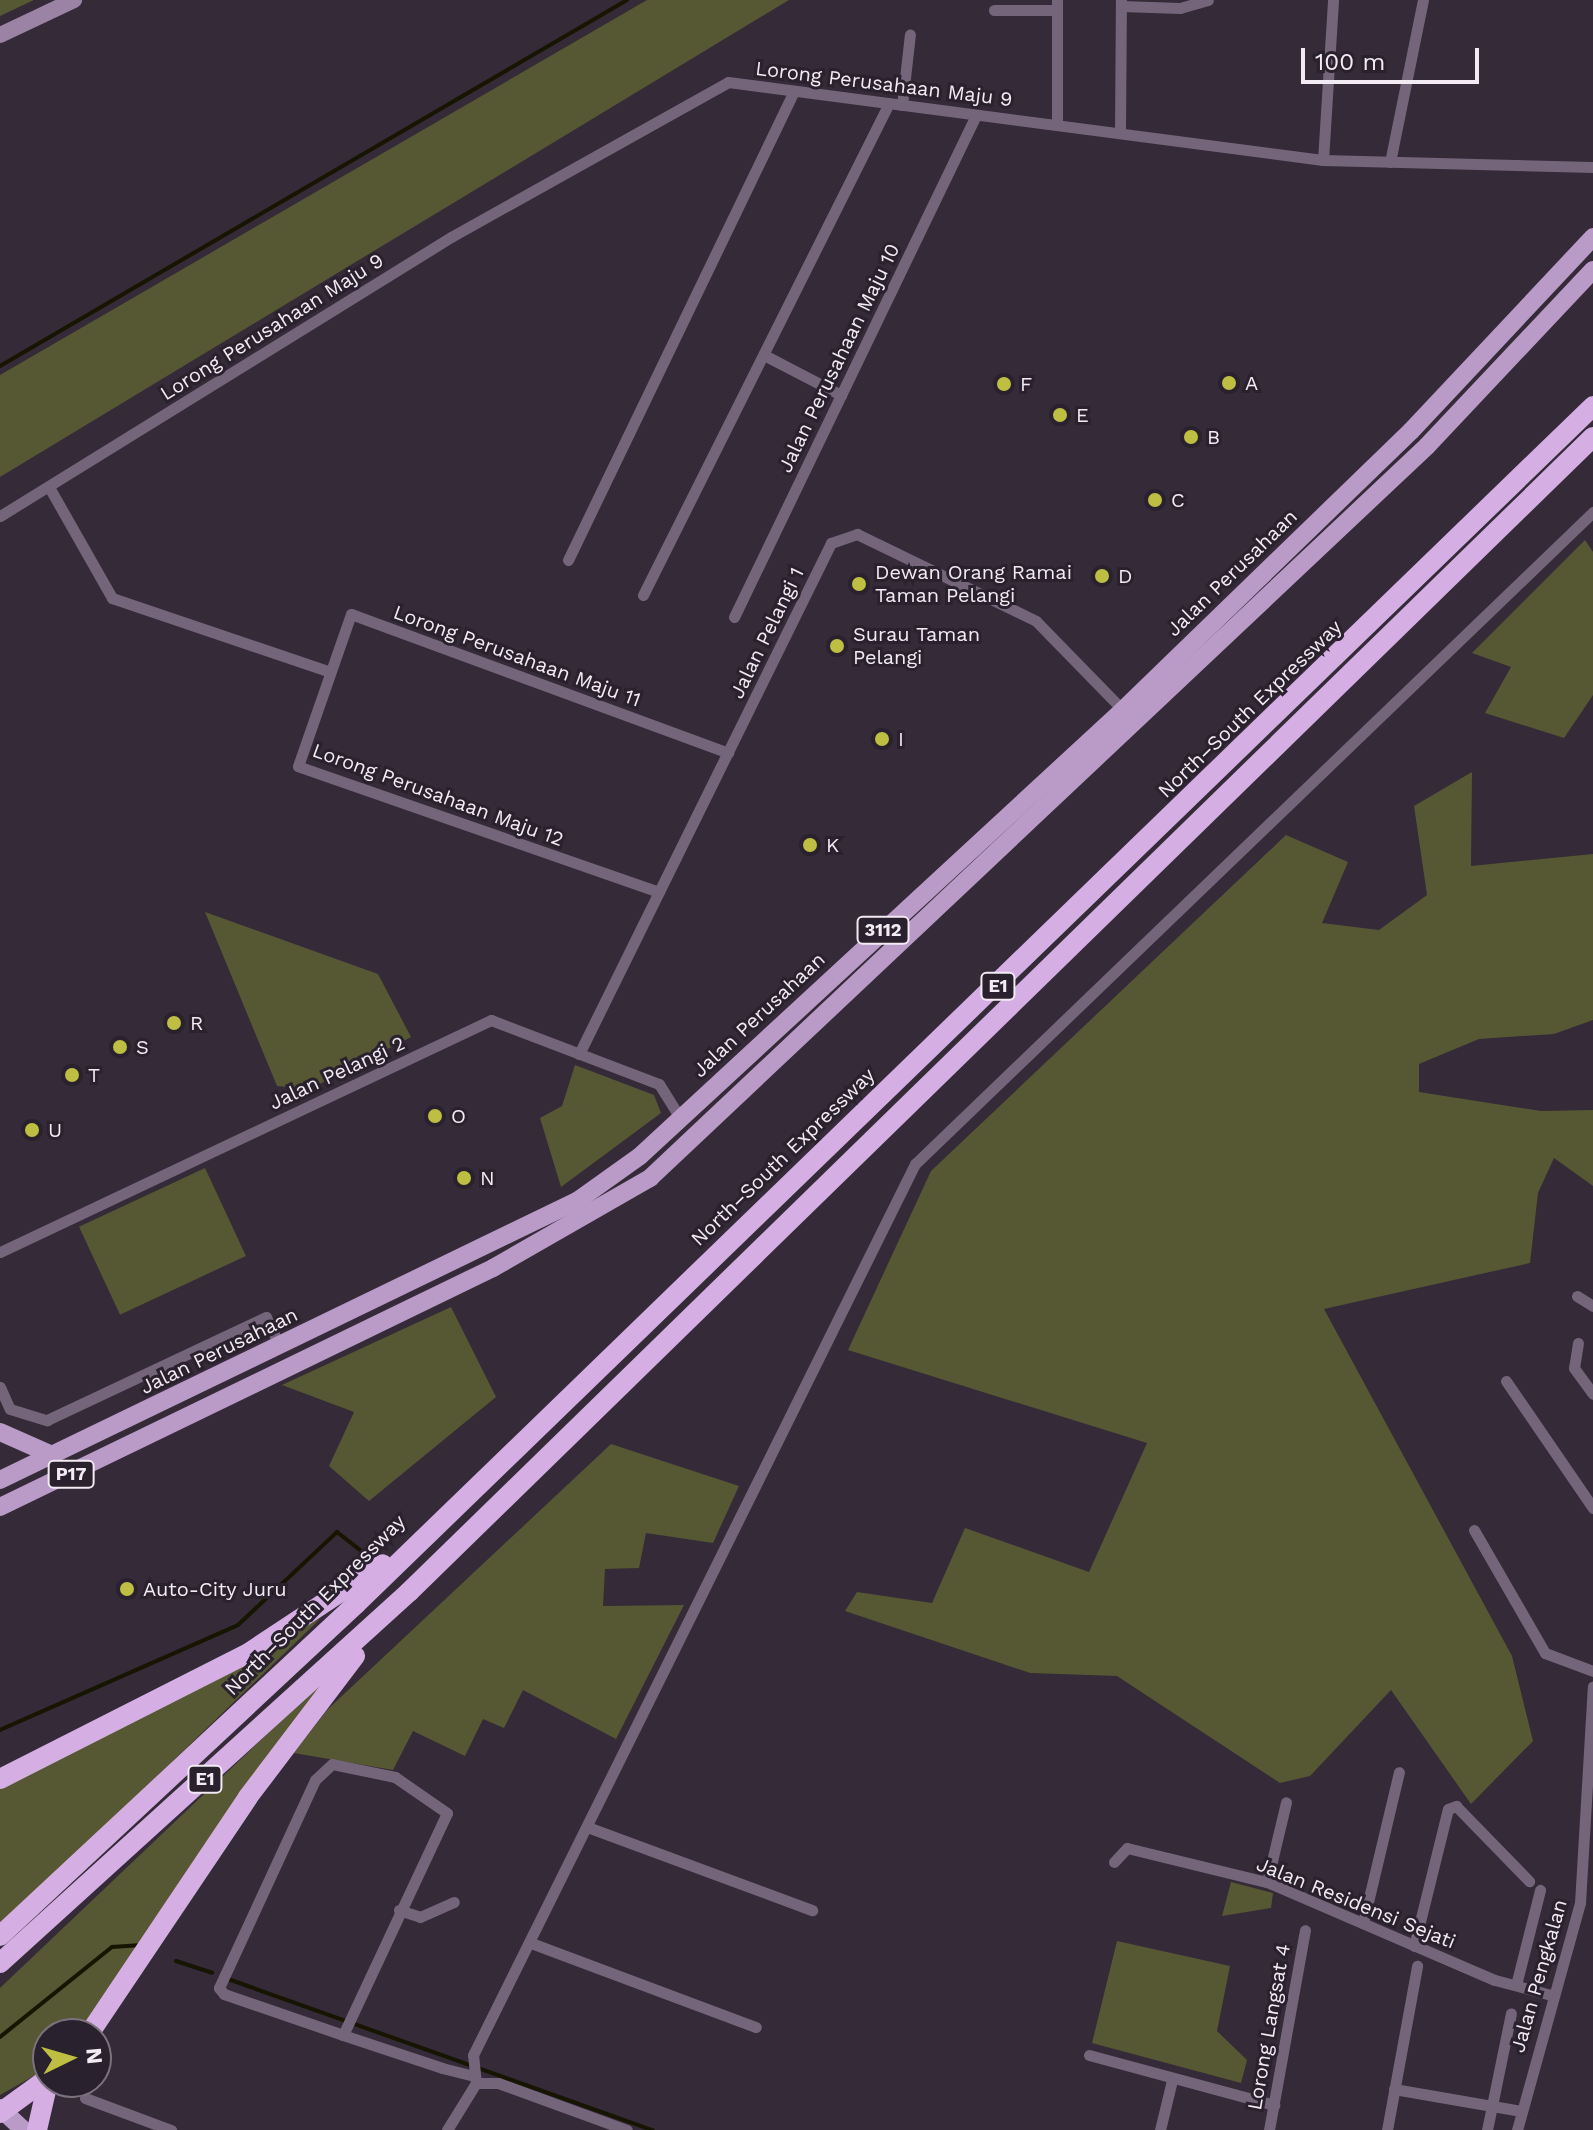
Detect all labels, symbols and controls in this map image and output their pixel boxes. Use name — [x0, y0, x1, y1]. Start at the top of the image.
scale bar — [1305, 32, 1483, 82]
text: 100 m — [1315, 48, 1385, 76]
street label: Lorong Perusahaan Maju 9 — [754, 56, 1014, 112]
street label: Jalan Perusahaan Maju 10 — [773, 239, 905, 477]
street label: Lorong Perusahaan Maju 9 — [156, 248, 388, 406]
place label: A — [1245, 371, 1258, 395]
place label: F — [1020, 372, 1032, 396]
marker: A — [1220, 374, 1238, 392]
marker: F — [995, 375, 1013, 393]
place label: E — [1076, 403, 1089, 427]
marker: E — [1051, 406, 1069, 424]
place label: B — [1207, 425, 1220, 449]
marker: B — [1182, 428, 1200, 446]
place label: C — [1171, 488, 1185, 512]
marker: C — [1146, 491, 1164, 509]
street label: Jalan Perusahaan — [1162, 505, 1302, 641]
place label: Dewan Orang Ramai Taman Pelangi — [875, 560, 1072, 607]
street label: Jalan Pelangi 1 — [725, 564, 809, 702]
place label: D — [1118, 564, 1132, 588]
marker: D — [1093, 567, 1111, 585]
marker: Dewan Orang Ramai Taman Pelangi — [850, 575, 868, 593]
street label: Lorong Perusahaan Maju 11 — [390, 600, 644, 712]
street label: North–South Expressway — [1153, 615, 1347, 803]
place label: Surau Taman Pelangi — [853, 622, 981, 669]
marker: Surau Taman Pelangi — [828, 637, 846, 655]
place label: I — [898, 727, 904, 751]
marker: I — [873, 730, 891, 748]
street label: Lorong Perusahaan Maju 12 — [309, 738, 567, 852]
place label: K — [826, 833, 839, 857]
marker: K — [801, 836, 819, 854]
road number: 3112 — [855, 916, 911, 944]
street label: Jalan Perusahaan — [688, 947, 830, 1083]
road number: E1 — [980, 972, 1016, 1000]
place label: R — [190, 1011, 203, 1035]
marker: R — [165, 1014, 183, 1032]
street label: Jalan Pelangi 2 — [265, 1031, 409, 1115]
place label: S — [136, 1035, 149, 1059]
marker: S — [111, 1038, 129, 1056]
place label: T — [88, 1063, 100, 1087]
street label: North–South Expressway — [686, 1063, 880, 1251]
marker: T — [63, 1066, 81, 1084]
place label: O — [451, 1104, 466, 1128]
marker: O — [426, 1107, 444, 1125]
place label: U — [48, 1118, 62, 1142]
marker: U — [23, 1121, 41, 1139]
place label: N — [480, 1166, 495, 1190]
marker: N — [455, 1169, 473, 1187]
street label: Jalan Perusahaan — [136, 1302, 302, 1400]
road number: P17 — [47, 1460, 95, 1488]
street label: North–South Expressway — [220, 1510, 410, 1700]
place label: Auto-City Juru — [143, 1577, 287, 1601]
marker: Auto-City Juru — [118, 1580, 136, 1598]
road number: E1 — [187, 1765, 223, 1793]
street label: Jalan Residensi Sejati — [1253, 1852, 1459, 1954]
street label: Jalan Pengkalan — [1506, 1897, 1572, 2055]
street label: Lorong Langsat 4 — [1243, 1942, 1295, 2112]
north arrow — [32, 2018, 112, 2098]
text: N — [81, 2047, 108, 2065]

